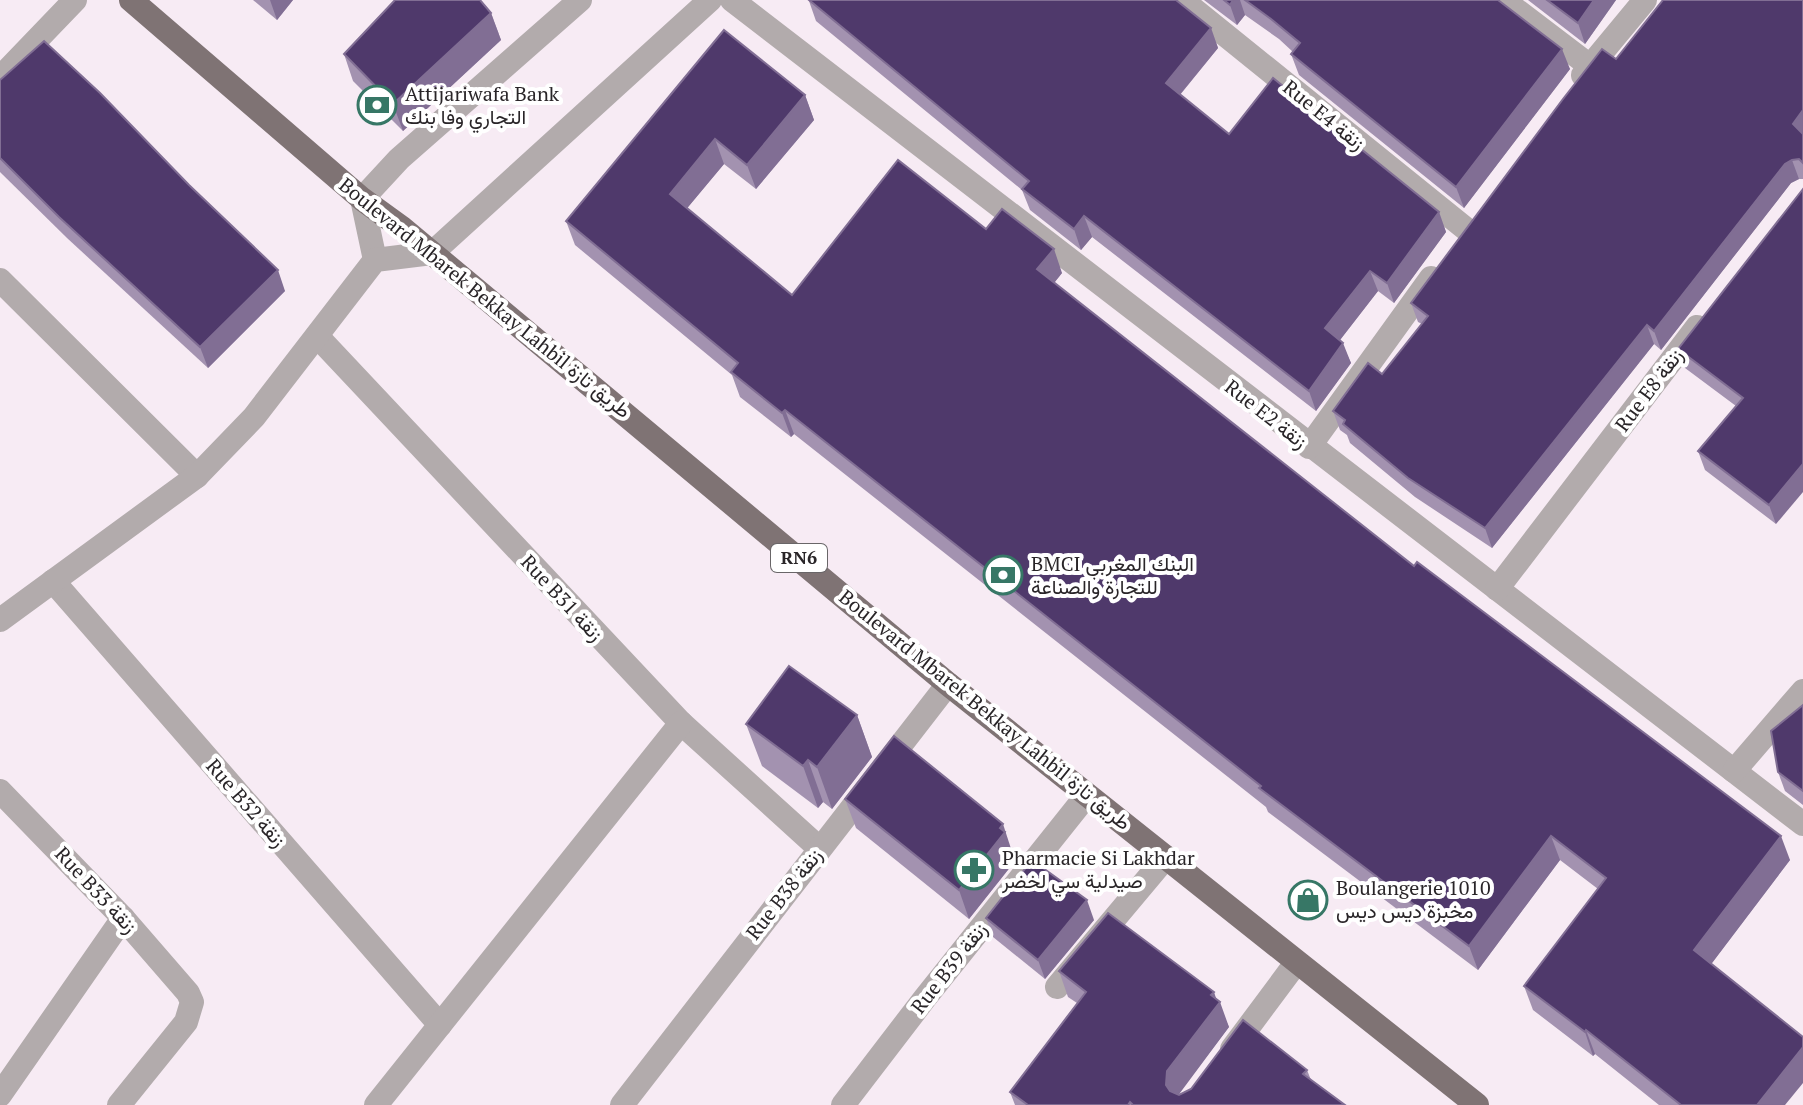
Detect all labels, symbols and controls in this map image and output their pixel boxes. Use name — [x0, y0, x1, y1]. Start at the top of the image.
street label: Rue E4 زنقة — [1278, 73, 1371, 156]
place label: Attijariwafa Bank التجاري وفا بنك — [405, 80, 560, 134]
bank icon: Attijariwafa Bank التجاري وفا بنك — [356, 84, 398, 126]
street label: Boulevard Mbarek Bekkay Lahbil طريق تازة — [334, 171, 637, 424]
street label: Rue E8 زنقة — [1608, 343, 1689, 437]
street label: Rue E2 زنقة — [1219, 373, 1313, 454]
road number: RN6 — [771, 544, 827, 572]
street label: Rue B31 زنقة — [515, 549, 609, 647]
place label: BMCI البنك المغربي للتجارة والصناعة — [1031, 550, 1194, 600]
bank icon: BMCI البنك المغربي للتجارة والصناعة — [982, 554, 1024, 596]
street label: Boulevard Mbarek Bekkay Lahbil طريق تازة — [834, 583, 1137, 836]
street label: Rue B32 زنقة — [200, 753, 292, 853]
street label: Rue B33 زنقة — [49, 841, 143, 939]
street label: Rue B38 زنقة — [739, 842, 828, 945]
place label: Pharmacie Si Lakhdar صيدلية سي لخضر — [1001, 844, 1195, 898]
pharmacy icon: Pharmacie Si Lakhdar صيدلية سي لخضر — [953, 849, 995, 891]
place label: Boulangerie 1010 مخبزة ديس ديس — [1336, 874, 1491, 924]
shop icon: Boulangerie 1010 مخبزة ديس ديس — [1287, 879, 1329, 921]
street label: Rue B39 زنقة — [904, 916, 993, 1019]

